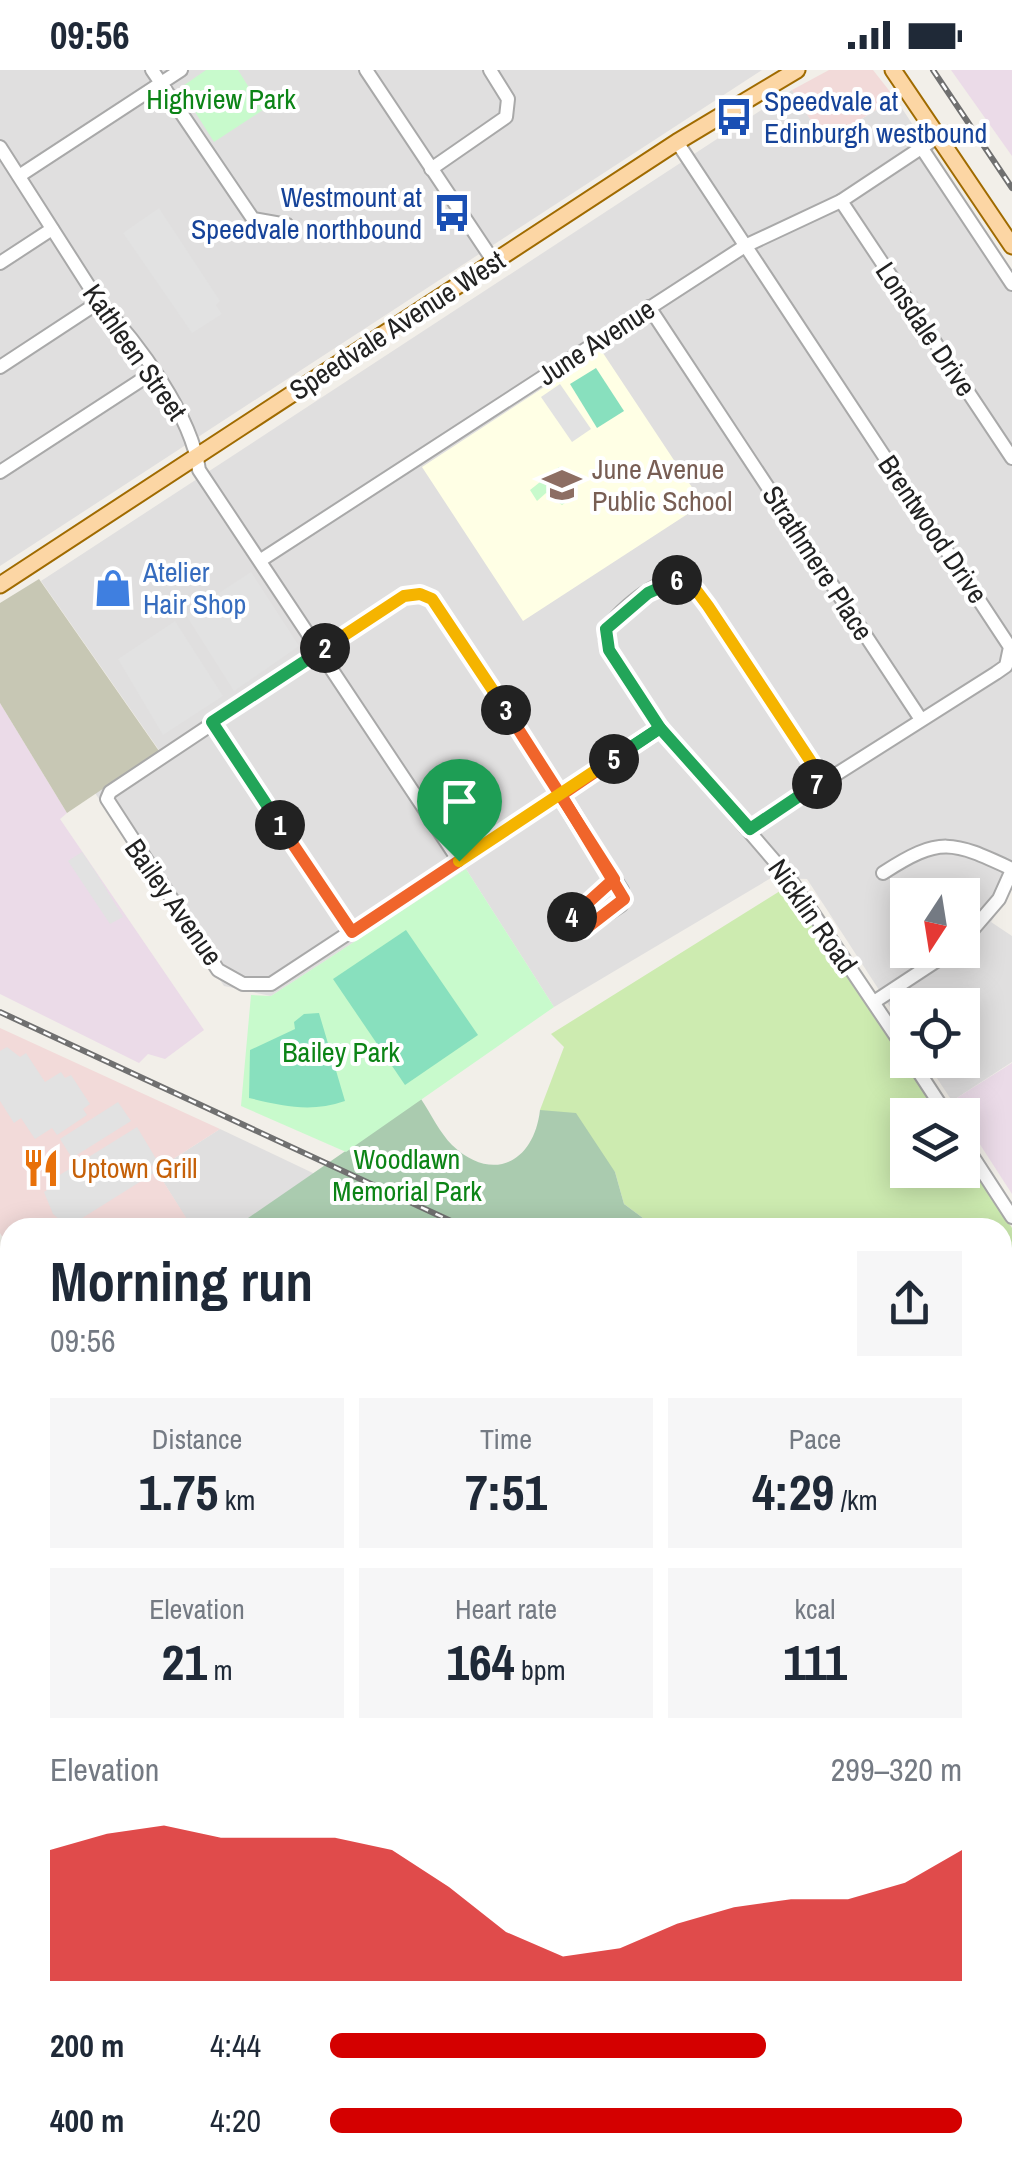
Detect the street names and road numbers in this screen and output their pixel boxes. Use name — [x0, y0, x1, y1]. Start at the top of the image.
street label: Speedvale Avenue West — [282, 241, 512, 409]
street label: Lonsdale Drive — [867, 254, 985, 404]
street label: Kathleen Street — [74, 276, 196, 428]
street label: June Avenue — [530, 290, 662, 394]
street label: Brentwood Drive — [869, 447, 997, 611]
street label: Strathmere Place — [754, 478, 882, 648]
street label: Bailey Avenue — [116, 831, 232, 973]
street label: Nicklin Road — [760, 851, 866, 981]

